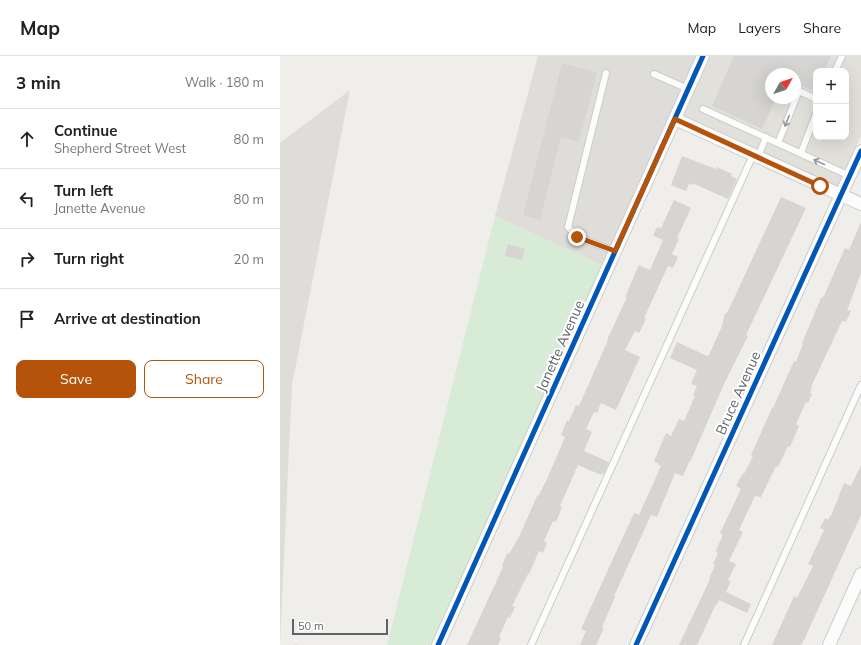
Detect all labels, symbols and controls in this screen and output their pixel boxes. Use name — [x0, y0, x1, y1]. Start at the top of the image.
text: Map — [20, 16, 60, 40]
text: Map — [687, 19, 716, 37]
text: Layers — [738, 19, 781, 37]
text: Share — [803, 19, 841, 37]
north arrow — [765, 68, 801, 104]
map controls — [813, 68, 849, 140]
button: + — [813, 68, 849, 104]
text: 3 min — [16, 72, 61, 93]
text: Walk · 180 m — [185, 74, 264, 90]
button: − — [813, 104, 849, 140]
one-way arrow — [782, 115, 790, 127]
text: Continue — [54, 121, 117, 140]
icon: ahead — [16, 128, 38, 150]
text: 80 m — [234, 131, 264, 147]
text: Shepherd Street West — [54, 140, 186, 156]
one-way arrow — [814, 158, 826, 165]
route start — [811, 177, 829, 195]
text: Turn left — [54, 181, 113, 200]
icon: left — [16, 188, 38, 210]
text: 80 m — [234, 191, 264, 207]
text: Janette Avenue — [54, 200, 145, 216]
route end — [568, 228, 586, 246]
icon: right — [16, 248, 38, 270]
text: Turn right — [54, 249, 124, 268]
text: 20 m — [234, 251, 264, 267]
street label: Janette Avenue — [532, 297, 588, 395]
icon: arrive — [16, 308, 38, 330]
text: Arrive at destination — [54, 309, 201, 328]
street label: Bruce Avenue — [712, 348, 764, 438]
button: Save — [16, 360, 136, 398]
button: Share — [144, 360, 264, 398]
scale bar — [292, 617, 388, 636]
text: 50 m — [298, 619, 324, 633]

